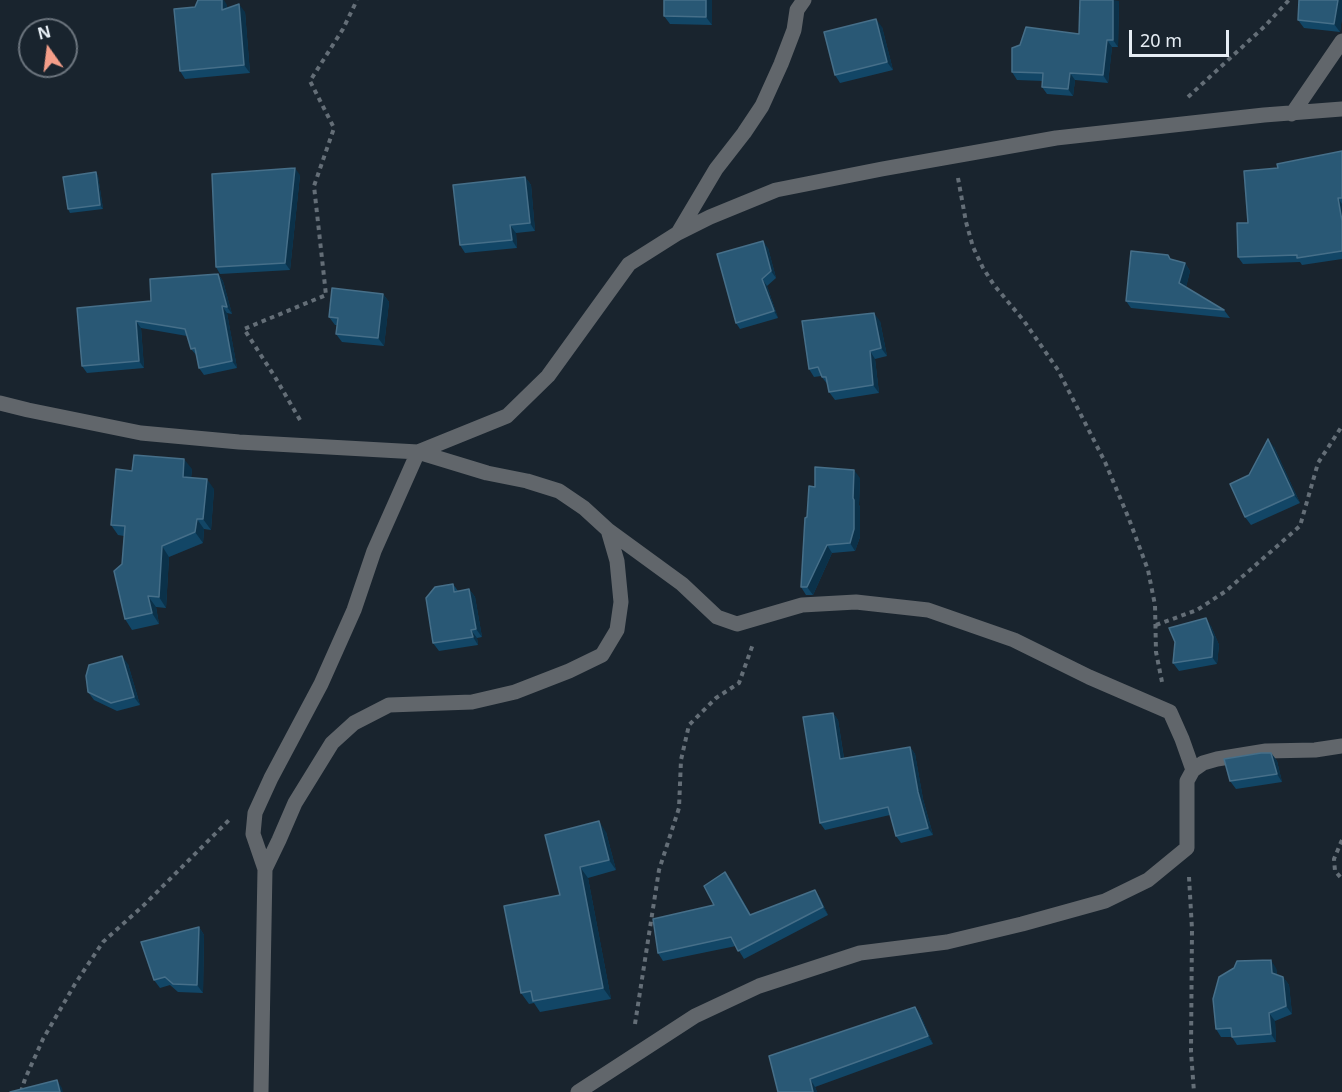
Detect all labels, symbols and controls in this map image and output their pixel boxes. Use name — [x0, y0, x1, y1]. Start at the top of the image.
north arrow — [18, 18, 78, 78]
scale bar — [1132, 18, 1232, 56]
text: N — [35, 20, 53, 45]
text: 20 m — [1140, 28, 1182, 52]

